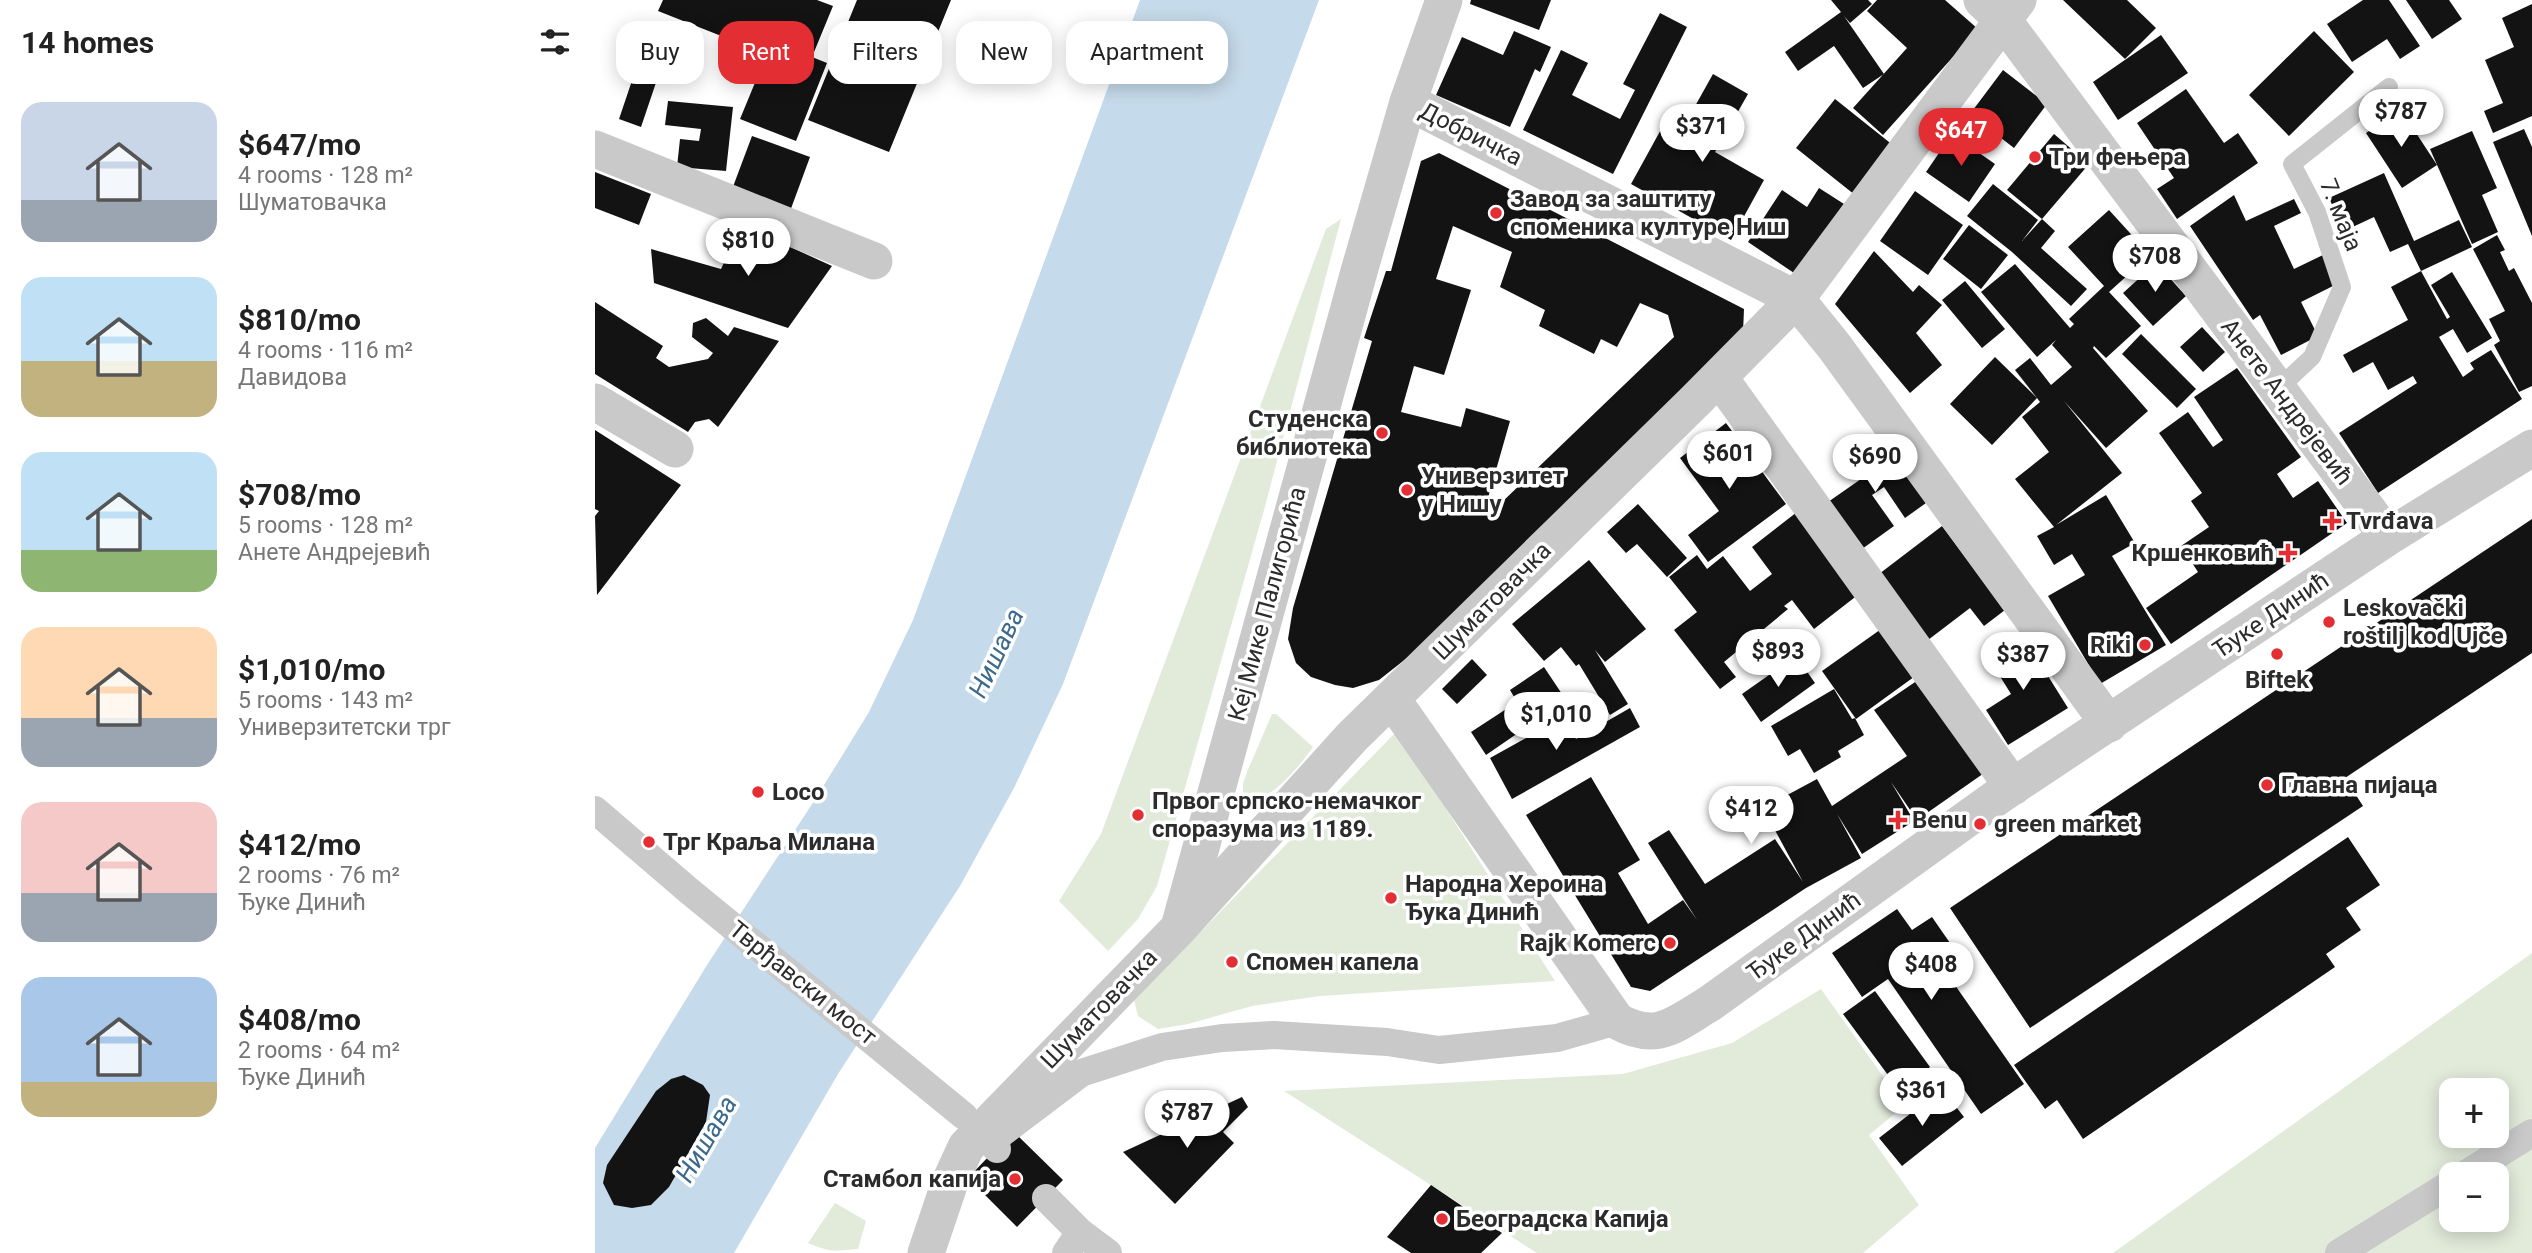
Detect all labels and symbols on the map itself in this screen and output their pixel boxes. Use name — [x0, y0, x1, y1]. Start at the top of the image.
pin: $787 — [2360, 90, 2442, 149]
street label: Добричка — [1415, 96, 1527, 172]
pin: $371 — [1661, 104, 1743, 164]
pin: $647 — [1920, 108, 2002, 168]
place label: Три фењера — [2049, 143, 2186, 171]
marker: Три фењера — [2027, 149, 2043, 165]
street label: 7. маја — [2314, 175, 2368, 255]
place label: Завод за заштиту споменика културе Ниш — [1510, 185, 1786, 241]
marker: Завод за заштиту споменика културе Ниш — [1488, 205, 1504, 221]
pin: $810 — [707, 218, 789, 278]
pin: $708 — [2114, 234, 2196, 294]
street label: Анете Андрејевић — [2215, 313, 2359, 491]
place label: Студенска библиотека — [1236, 405, 1368, 461]
marker: Студенска библиотека — [1374, 425, 1390, 441]
pin: $601 — [1688, 432, 1770, 491]
pin: $690 — [1834, 434, 1916, 494]
place label: Универзитет у Нишу — [1421, 462, 1565, 518]
marker: Универзитет у Нишу — [1399, 482, 1415, 498]
street label: Кеј Мике Палигорића — [1222, 484, 1312, 724]
place label: Tvrđava — [2346, 507, 2434, 535]
marker: Tvrđava — [2324, 513, 2340, 529]
street label: Шуматовачка — [1427, 536, 1557, 666]
place label: Кршенковић — [2131, 539, 2274, 567]
marker: Кршенковић — [2280, 545, 2296, 561]
street label: Ђуке Динић — [2208, 566, 2334, 664]
place label: Leskovački roštilj kod Ujče — [2343, 594, 2504, 650]
water label: Нишава — [962, 604, 1030, 702]
marker: Leskovački roštilj kod Ujče — [2321, 614, 2337, 630]
pin: $893 — [1737, 630, 1819, 689]
place label: Riki — [2090, 631, 2131, 659]
pin: $387 — [1982, 632, 2064, 692]
marker: Riki — [2137, 637, 2153, 653]
marker: Biftek — [2269, 646, 2285, 662]
place label: Biftek — [2245, 666, 2310, 694]
pin: $1,010 — [1499, 692, 1613, 752]
place label: Главна пијаца — [2281, 771, 2438, 799]
marker: Главна пијаца — [2259, 777, 2275, 793]
place label: Loco — [772, 778, 825, 806]
marker: Loco — [750, 784, 766, 800]
pin: $412 — [1710, 786, 1792, 846]
place label: Првог српско-немачког споразума из 1189. — [1152, 787, 1421, 843]
place label: Benu — [1912, 806, 1967, 834]
marker: Првог српско-немачког споразума из 1189. — [1130, 807, 1146, 823]
place label: green market — [1994, 810, 2138, 838]
marker: Benu — [1890, 812, 1906, 828]
marker: green market — [1972, 816, 1988, 832]
place label: Трг Краља Милана — [663, 828, 875, 856]
marker: Трг Краља Милана — [641, 834, 657, 850]
place label: Народна Хероина Ђука Динић — [1405, 870, 1603, 926]
street label: Ђуке Динић — [1742, 885, 1866, 987]
marker: Народна Хероина Ђука Динић — [1383, 890, 1399, 906]
street label: Тврђавски мост — [724, 915, 883, 1051]
place label: Rajk Komerc — [1519, 929, 1656, 957]
marker: Rajk Komerc — [1662, 935, 1678, 951]
pin: $408 — [1890, 942, 1972, 1002]
street label: Шуматовачка — [1035, 943, 1163, 1075]
place label: Спомен капела — [1246, 948, 1419, 976]
marker: Спомен капела — [1224, 954, 1240, 970]
pin: $361 — [1881, 1068, 1963, 1128]
water label: Нишава — [669, 1090, 743, 1188]
pin: $787 — [1146, 1090, 1228, 1150]
place label: Стамбол капија — [823, 1165, 1001, 1193]
marker: Стамбол капија — [1007, 1171, 1023, 1187]
place label: Београдска Капија — [1456, 1205, 1669, 1233]
marker: Београдска Капија — [1434, 1211, 1450, 1227]

